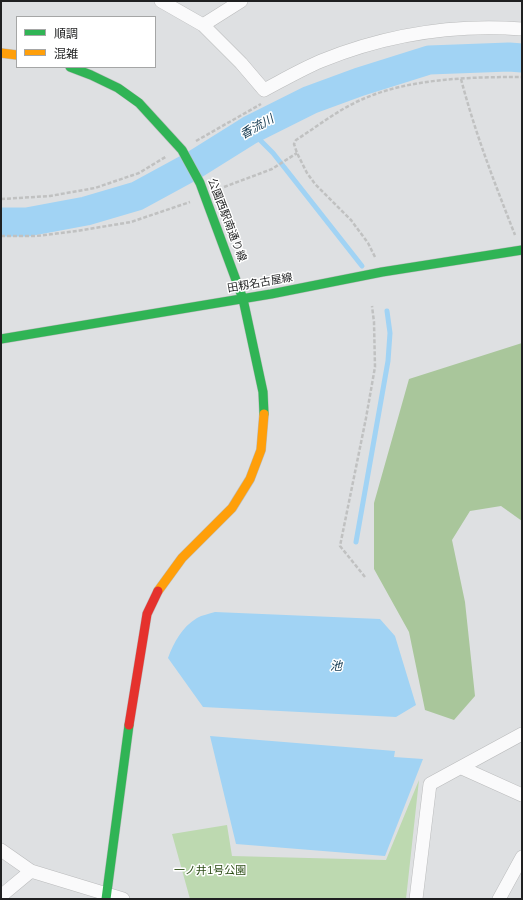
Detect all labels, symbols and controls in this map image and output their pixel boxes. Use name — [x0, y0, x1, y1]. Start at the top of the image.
legend — [16, 16, 156, 68]
text: 順調 — [54, 26, 78, 41]
text: 混雑 — [54, 46, 78, 61]
water label: 香流川 — [238, 112, 276, 142]
street label: 公園西駅南通り線 — [205, 177, 249, 263]
street label: 田籾名古屋線 — [226, 271, 294, 295]
water label: 池 — [330, 659, 342, 673]
park label: 一ノ井1号公園 — [174, 864, 246, 878]

